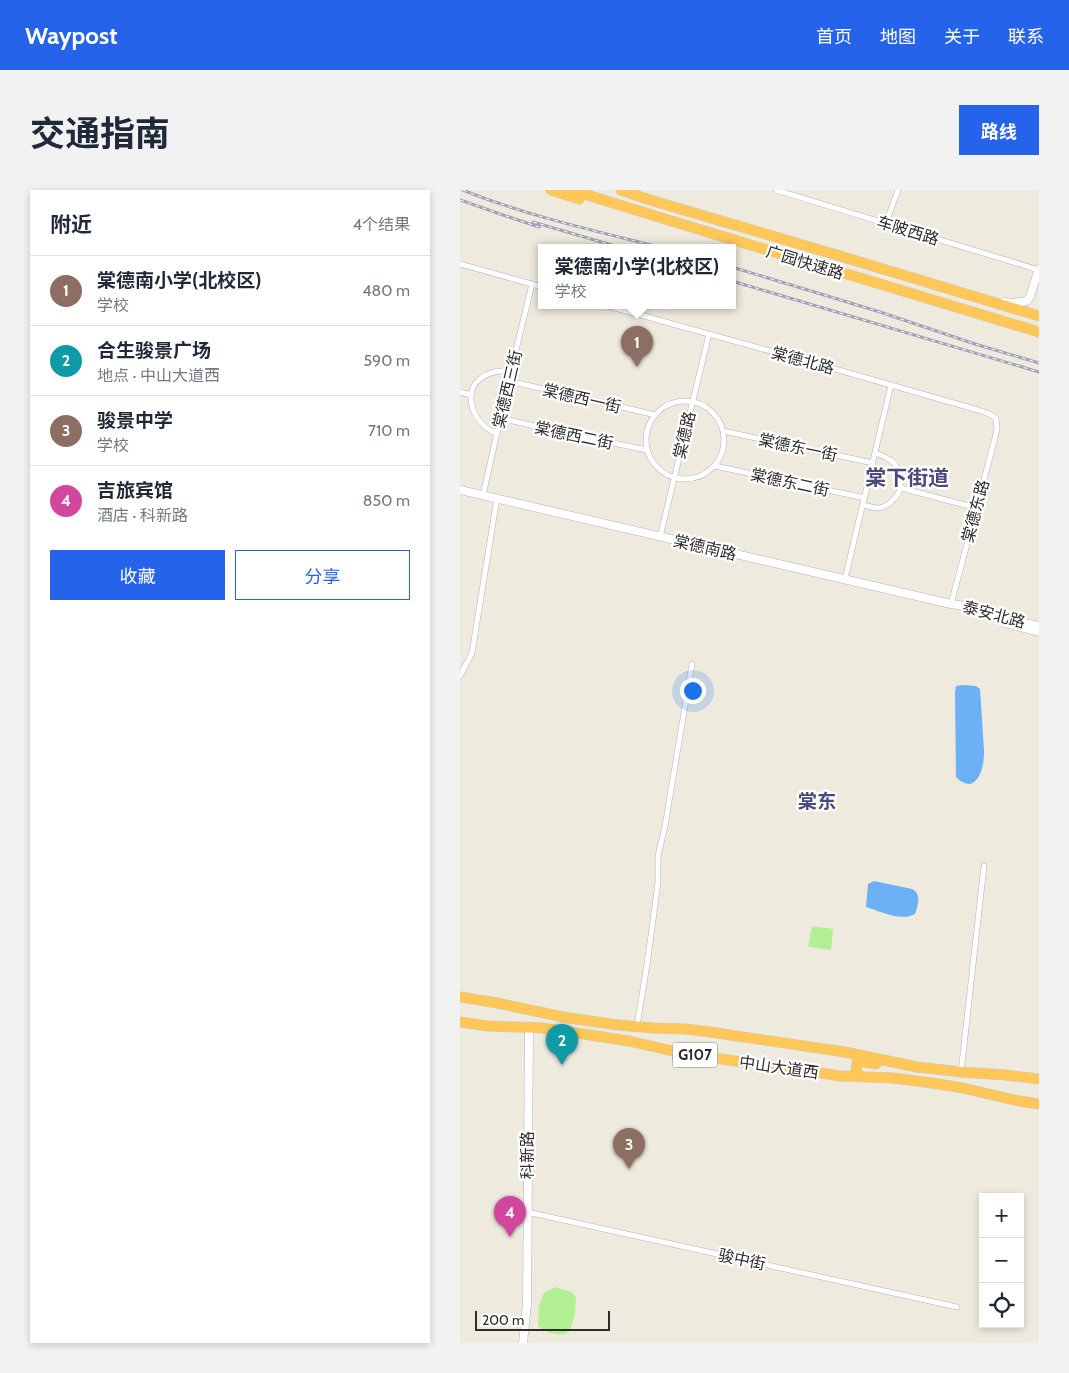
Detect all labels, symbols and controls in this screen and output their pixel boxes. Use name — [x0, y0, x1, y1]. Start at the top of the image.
text: Waypost — [25, 21, 117, 50]
text: 首页 — [816, 26, 852, 48]
text: 地图 — [880, 26, 916, 48]
text: 关于 — [944, 26, 980, 48]
text: 联系 — [1008, 26, 1044, 48]
button: 路线 — [959, 105, 1039, 155]
text: 交通指南 — [30, 112, 170, 155]
text: 附近 — [50, 212, 92, 237]
street label: 车陂西路 — [874, 212, 941, 249]
text: 4个结果 — [353, 215, 410, 234]
street label: 广园快速路 — [764, 242, 846, 283]
popup — [538, 244, 736, 309]
text: 棠德南小学(北校区) — [555, 255, 719, 278]
text: 棠德南小学(北校区) — [97, 269, 261, 292]
text: 1 — [63, 281, 69, 300]
text: 480 m — [362, 281, 410, 300]
text: 学校 — [555, 282, 587, 301]
text: 学校 — [97, 296, 129, 315]
pin: 1 — [621, 326, 653, 367]
text: 合生骏景广场 — [97, 339, 211, 362]
street label: 棠德北路 — [769, 343, 836, 378]
street label: 棠德西三街 — [489, 348, 526, 430]
text: 2 — [62, 351, 70, 370]
text: 590 m — [363, 351, 410, 370]
text: 地点 · 中山大道西 — [97, 366, 220, 385]
street label: 棠德西一街 — [541, 380, 623, 417]
text: 骏景中学 — [97, 409, 173, 432]
street label: 棠德路 — [670, 410, 699, 461]
street label: 棠德西二街 — [533, 418, 615, 453]
text: 3 — [62, 421, 70, 440]
text: 710 m — [368, 421, 410, 440]
street label: 棠德东一街 — [757, 430, 839, 465]
text: 学校 — [97, 436, 129, 455]
street label: 棠德东二街 — [749, 465, 831, 500]
district label: 棠下街道 — [865, 465, 949, 490]
street label: 棠德东路 — [958, 478, 993, 545]
text: 吉旅宾馆 — [97, 479, 173, 502]
text: 4 — [61, 491, 71, 510]
text: 850 m — [363, 491, 410, 510]
text: 酒店 · 科新路 — [97, 506, 188, 525]
street label: 棠德南路 — [672, 531, 738, 564]
button: 收藏 — [50, 550, 225, 600]
button: 分享 — [235, 550, 410, 600]
street label: 泰安北路 — [960, 597, 1027, 632]
your location — [680, 678, 706, 704]
district label: 棠东 — [798, 790, 836, 813]
pin: 2 — [546, 1024, 578, 1065]
road number: G107 — [672, 1042, 718, 1068]
street label: 中山大道西 — [738, 1053, 820, 1082]
pin: 3 — [613, 1128, 645, 1169]
street label: 科新路 — [518, 1131, 537, 1179]
map controls — [979, 1193, 1024, 1328]
button: + — [979, 1193, 1024, 1238]
pin: 4 — [494, 1196, 526, 1237]
button: − — [979, 1238, 1024, 1283]
street label: 骏中街 — [716, 1245, 767, 1274]
button: locate — [979, 1283, 1024, 1328]
scale bar — [475, 1308, 610, 1331]
text: 200 m — [482, 1311, 524, 1329]

